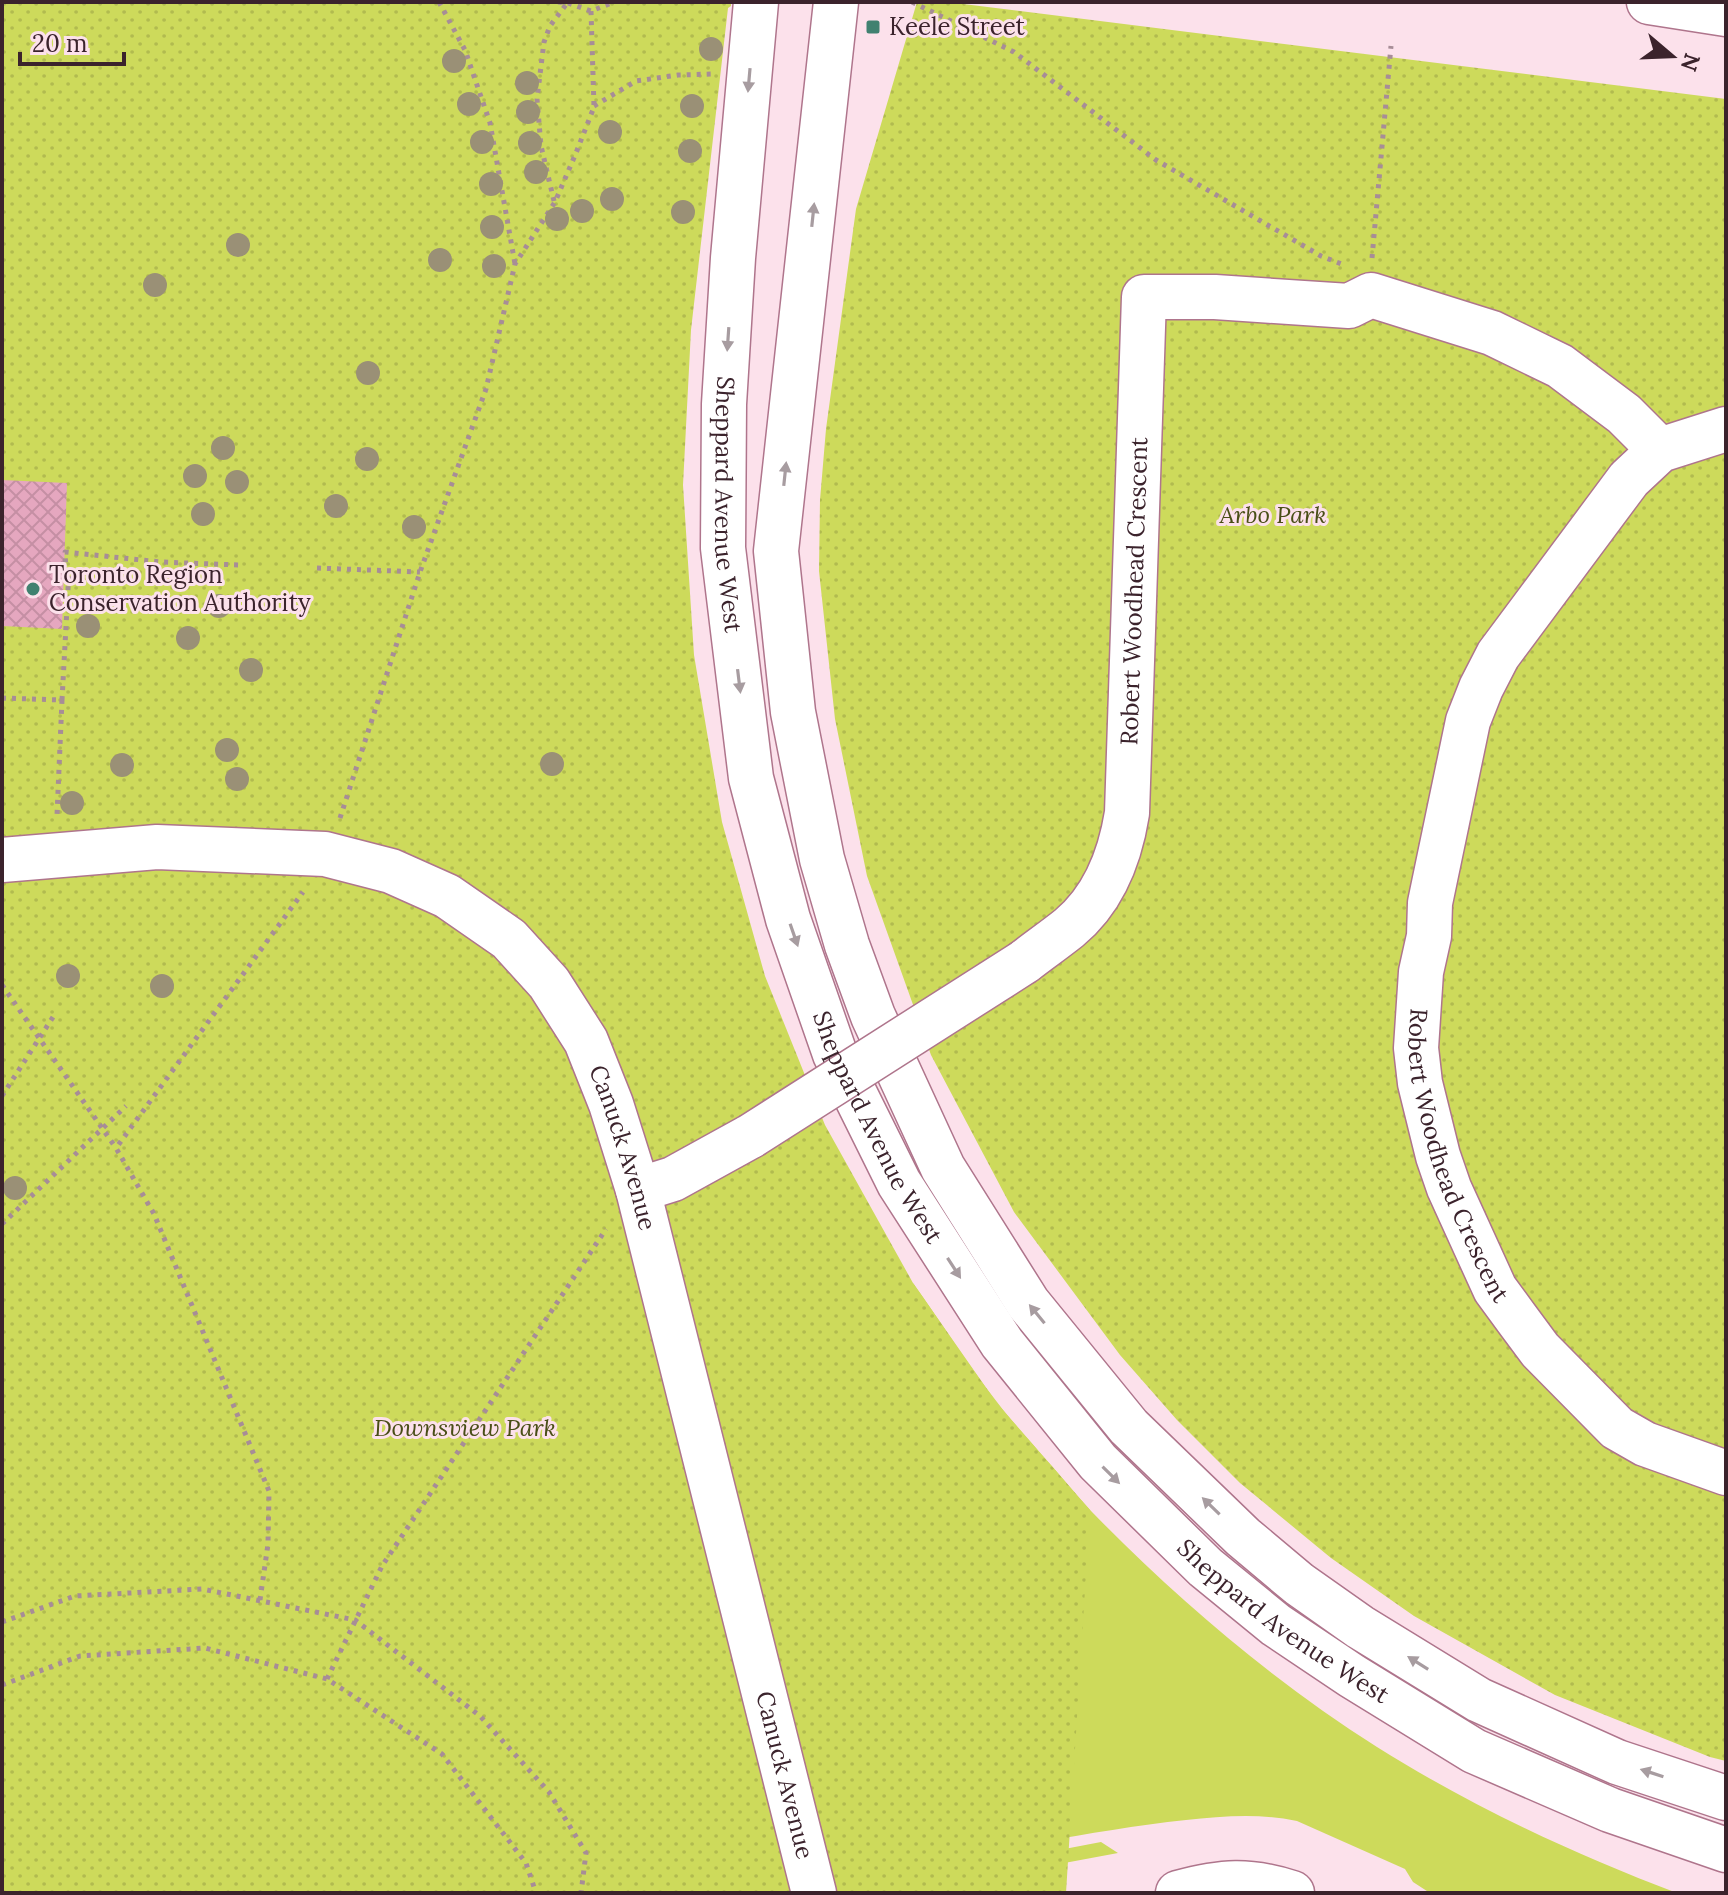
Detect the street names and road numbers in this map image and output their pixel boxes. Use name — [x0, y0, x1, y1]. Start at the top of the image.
street label: Sheppard Avenue West — [708, 375, 749, 635]
street label: Robert Woodhead Crescent — [1113, 436, 1154, 746]
street label: Sheppard Avenue West — [806, 1007, 950, 1250]
street label: Robert Woodhead Crescent — [1401, 1007, 1516, 1309]
street label: Canuck Avenue — [582, 1061, 663, 1233]
street label: Sheppard Avenue West — [1171, 1532, 1396, 1710]
street label: Canuck Avenue — [749, 1688, 821, 1862]

